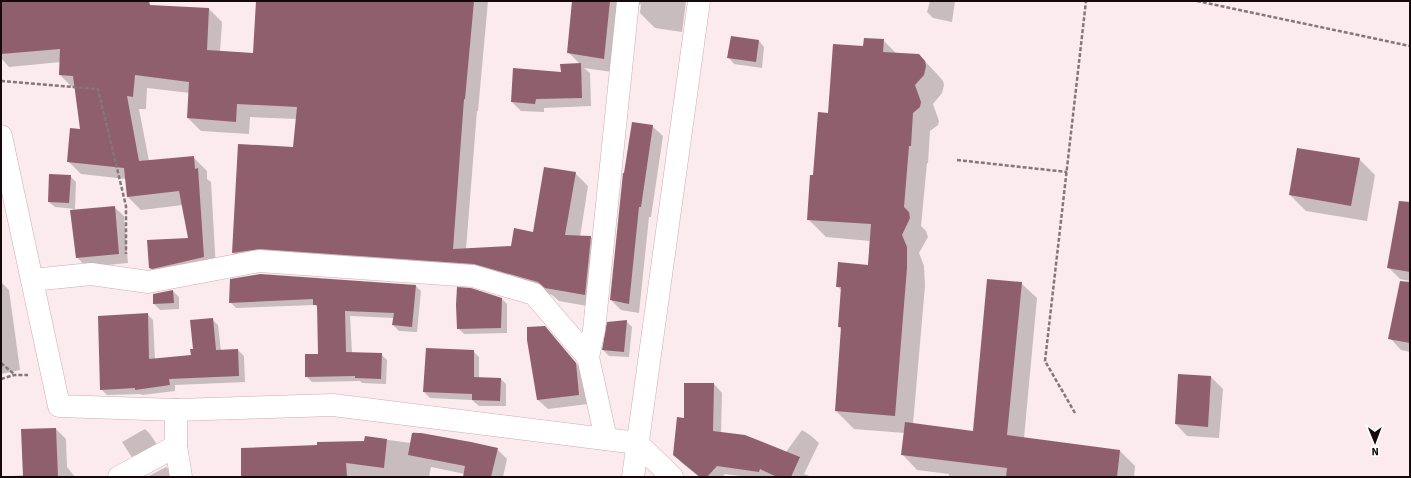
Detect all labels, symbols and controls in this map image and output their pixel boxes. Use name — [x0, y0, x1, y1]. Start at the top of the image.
north arrow — [1355, 422, 1395, 462]
text: N — [1371, 444, 1379, 459]

